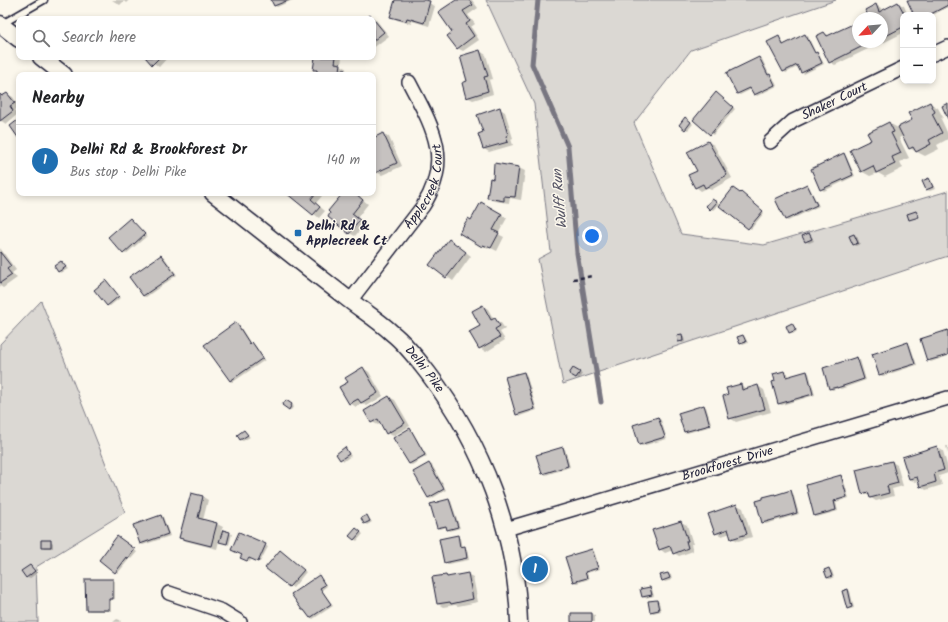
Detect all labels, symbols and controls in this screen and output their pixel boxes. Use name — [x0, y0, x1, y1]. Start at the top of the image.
north arrow — [852, 12, 888, 48]
map controls — [900, 12, 936, 84]
button: + — [900, 12, 936, 48]
search box — [16, 16, 376, 60]
text: Search here — [62, 26, 136, 50]
icon: search — [30, 27, 52, 49]
button: − — [900, 48, 936, 84]
street label: Shaker Court — [798, 76, 872, 126]
text: Nearby — [32, 85, 84, 112]
text: Delhi Rd & Brookforest Dr — [70, 138, 247, 162]
street label: Applecreek Court — [398, 141, 448, 234]
text: 1 — [43, 150, 47, 171]
text: 140 m — [327, 150, 360, 171]
text: Bus stop · Delhi Pike — [70, 162, 186, 183]
water label: Wulff Run — [546, 167, 574, 230]
place label: Delhi Rd & Applecreek Ct — [306, 216, 387, 252]
your location — [582, 226, 602, 246]
marker: Delhi Rd & Applecreek Ct — [293, 228, 303, 238]
street label: Delhi Pike — [400, 341, 450, 397]
street label: Brookforest Drive — [679, 440, 776, 487]
pin: 1 — [522, 554, 548, 584]

